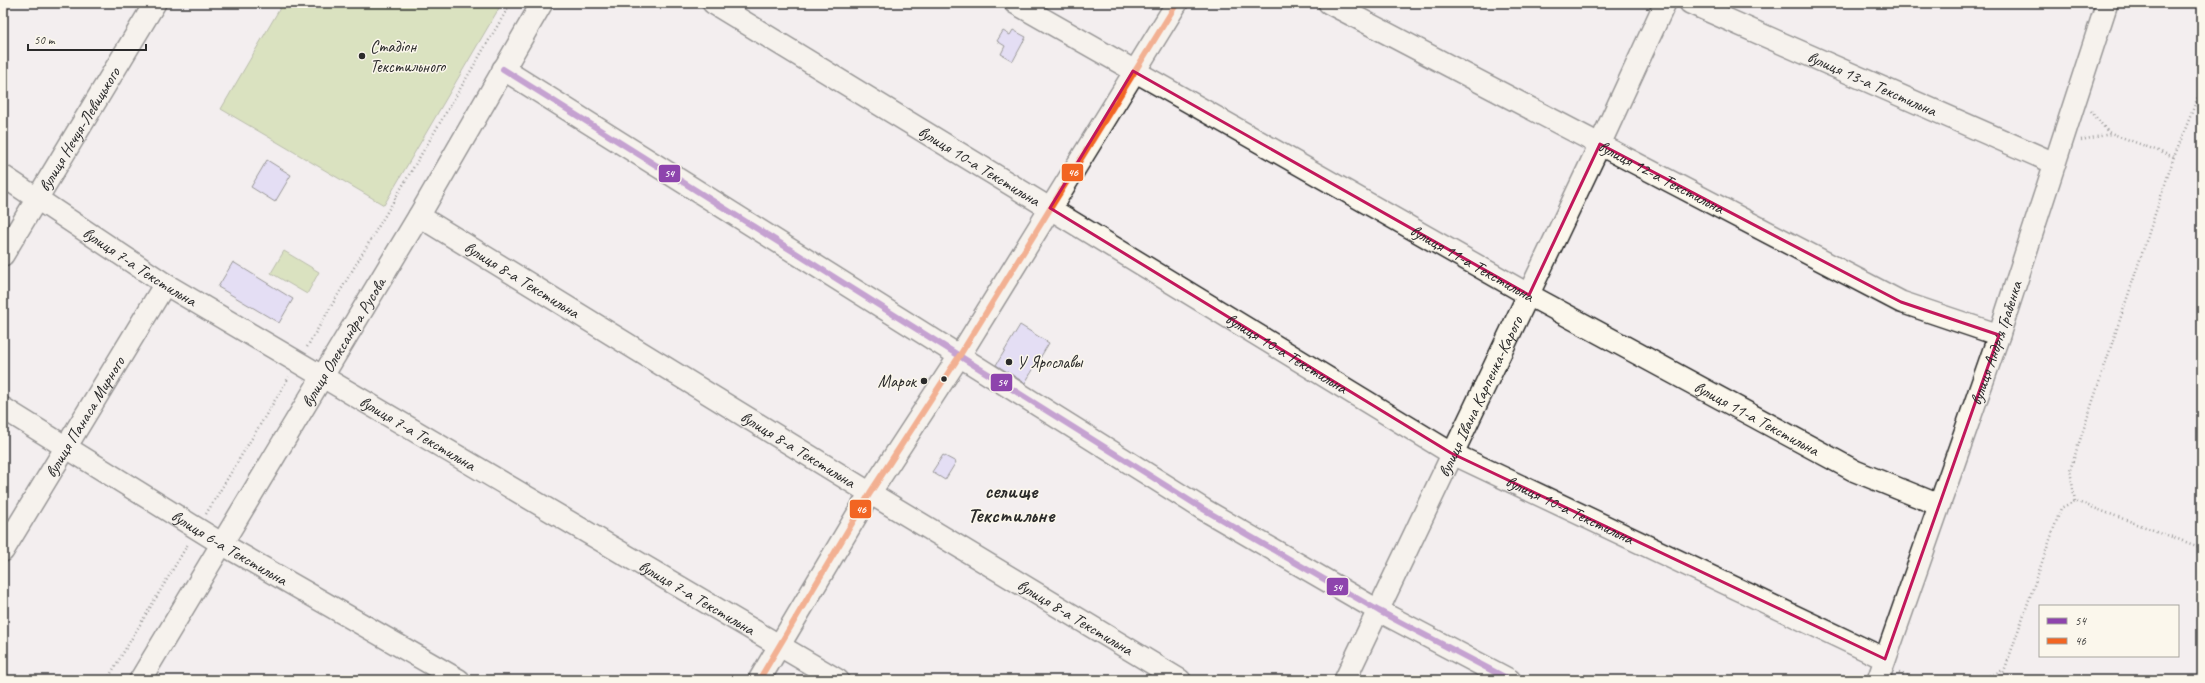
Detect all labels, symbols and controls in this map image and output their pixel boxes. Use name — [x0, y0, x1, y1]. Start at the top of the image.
scale bar — [28, 26, 146, 52]
text: 50 m — [34, 32, 56, 48]
place label: Стадіон Текстильного — [370, 36, 446, 77]
street label: вулиця 13-а Текстильна — [1804, 46, 1941, 121]
marker: Стадіон Текстильного — [357, 51, 367, 61]
street label: вулиця Нечуя-Левицького — [33, 62, 125, 195]
street label: вулиця 10-а Текстильна — [915, 120, 1045, 211]
street label: вулиця 12-а Текстильна — [1595, 135, 1729, 219]
line badge: 46 — [1061, 163, 1084, 182]
line badge: 54 — [658, 164, 681, 183]
text: 46 — [1068, 165, 1079, 179]
text: 54 — [664, 166, 676, 180]
street label: вулиця 11-а Текстильна — [1407, 219, 1539, 307]
street label: вулиця 7-а Текстильна — [79, 222, 202, 312]
street label: вулиця 8-а Текстильна — [461, 236, 585, 323]
street label: вулиця Олександра Русова — [296, 272, 391, 411]
street label: вулиця Андрія Грабенка — [1965, 277, 2027, 408]
street label: вулиця 10-а Текстильна — [1222, 308, 1353, 399]
street label: вулиця Івана Карпенка-Карого — [1433, 312, 1527, 480]
street label: вулиця Панаса Мирного — [40, 352, 130, 481]
place label: У Ярославы — [1017, 352, 1084, 373]
marker: У Ярославы — [1004, 357, 1014, 367]
place label: Марок — [878, 371, 918, 392]
line badge: 54 — [990, 373, 1013, 392]
unlabelled marker — [939, 374, 949, 384]
text: 54 — [997, 375, 1009, 389]
marker: Марок — [919, 376, 929, 386]
street label: вулиця 11-а Текстильна — [1691, 376, 1824, 461]
street label: вулиця 7-а Текстильна — [356, 390, 481, 476]
street label: вулиця 8-а Текстильна — [737, 406, 861, 493]
street label: вулиця 10-а Текстильна — [1503, 470, 1639, 549]
district label: селище Текстильне — [968, 478, 1056, 528]
line badge: 46 — [849, 499, 872, 519]
text: 46 — [856, 502, 867, 516]
street label: вулиця 6-а Текстильна — [168, 505, 293, 591]
street label: вулиця 7-а Текстильна — [635, 555, 760, 640]
street label: вулиця 8-а Текстильна — [1014, 574, 1138, 661]
line badge: 54 — [1326, 577, 1349, 596]
text: 54 — [1332, 580, 1344, 594]
legend — [2039, 605, 2179, 657]
text: 54 — [2075, 613, 2087, 629]
text: 46 — [2075, 633, 2086, 649]

